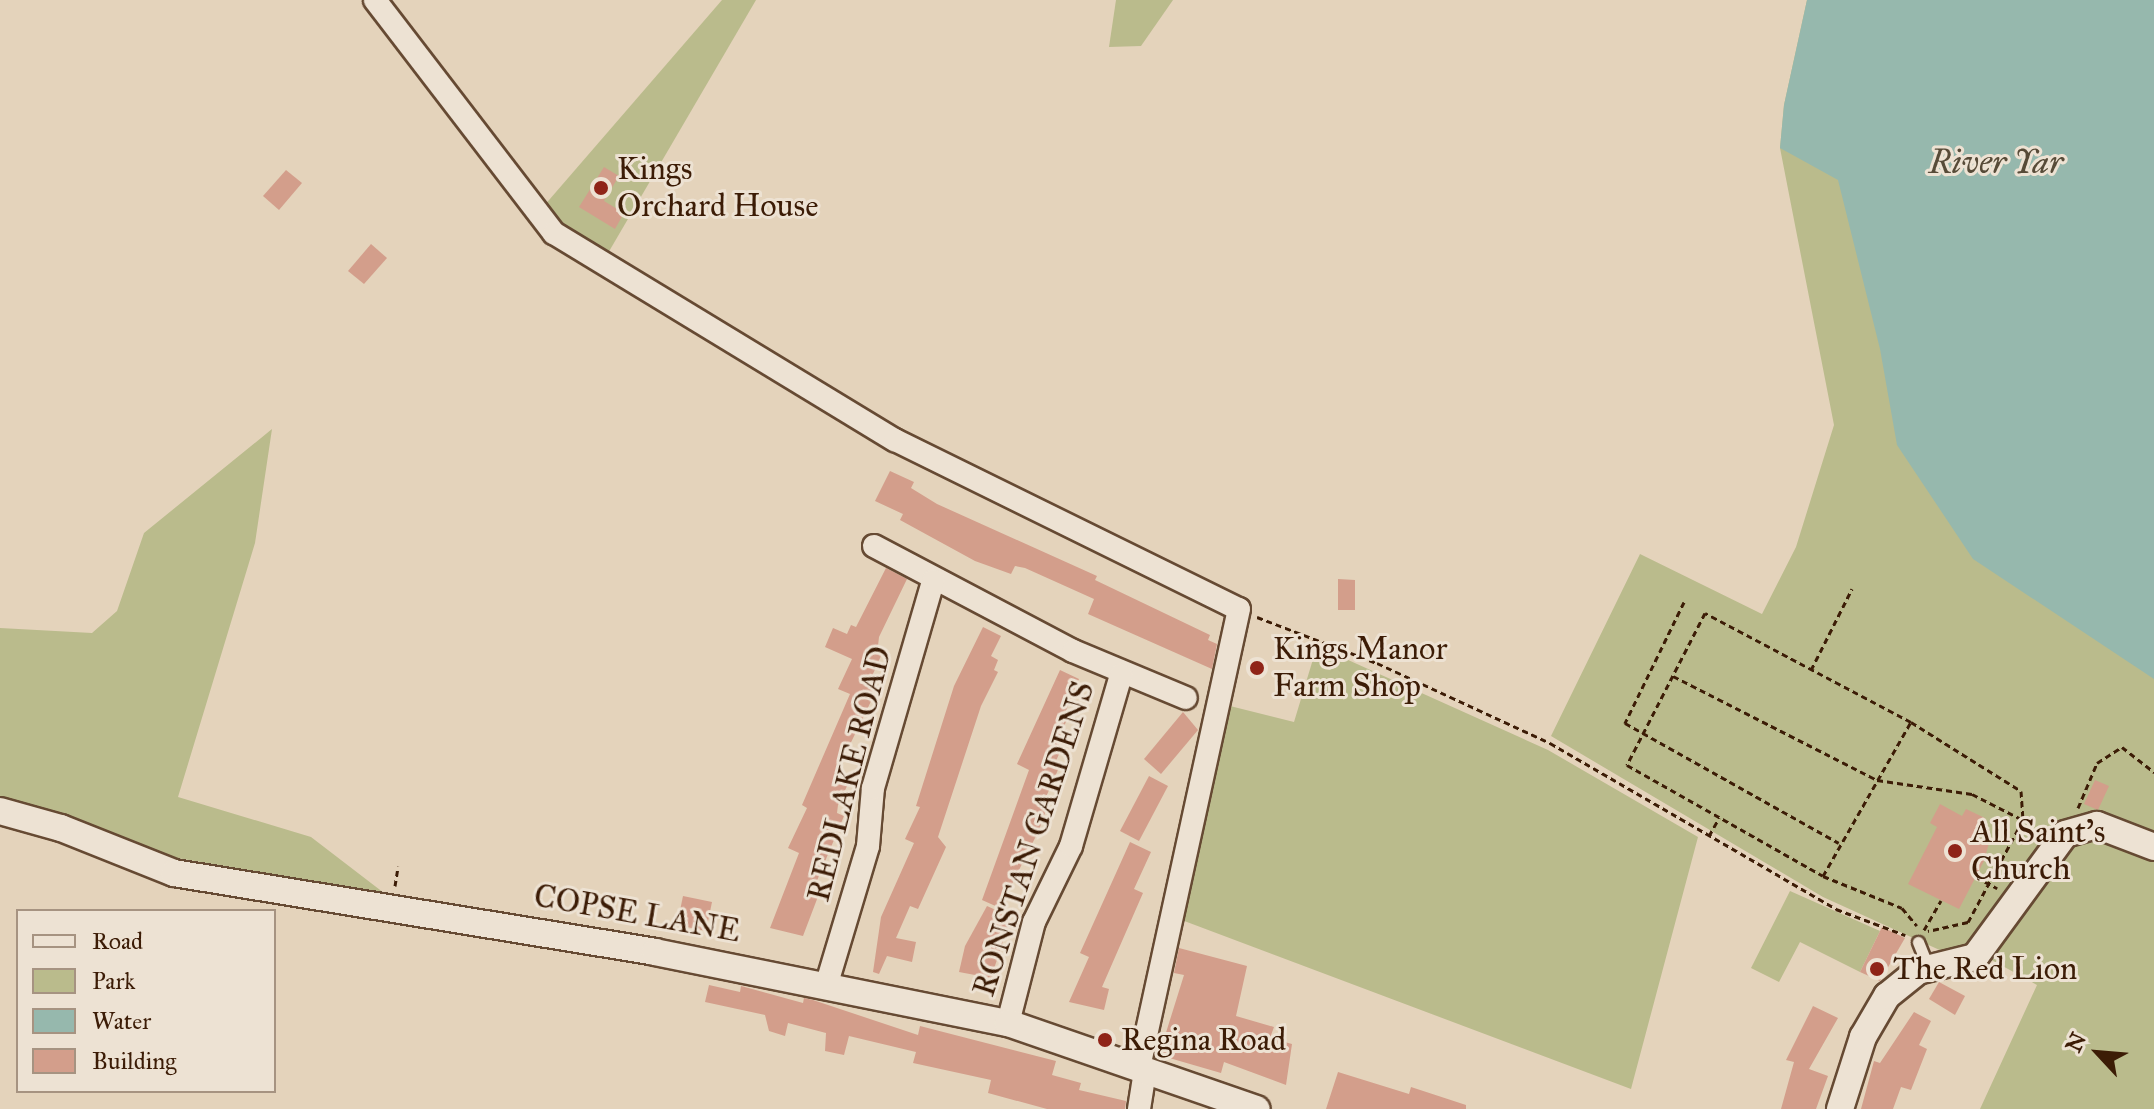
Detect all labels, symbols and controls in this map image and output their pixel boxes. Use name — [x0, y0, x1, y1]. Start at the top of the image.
water label: River Yar — [1929, 142, 2063, 182]
place label: Kings Orchard House — [617, 151, 819, 226]
marker: Kings Orchard House — [592, 179, 610, 197]
place label: Kings Manor Farm Shop — [1273, 631, 1447, 706]
street label: REDLAKE ROAD — [800, 642, 900, 906]
marker: Kings Manor Farm Shop — [1248, 659, 1266, 677]
street label: RONSTAN GARDENS — [965, 677, 1103, 1001]
place label: All Saint's Church — [1971, 814, 2105, 889]
marker: All Saint's Church — [1946, 842, 1964, 860]
street label: COPSE LANE — [531, 877, 743, 951]
legend — [16, 909, 276, 1093]
text: Road — [92, 926, 143, 956]
place label: The Red Lion — [1893, 950, 2077, 988]
marker: The Red Lion — [1868, 960, 1886, 978]
text: Park — [92, 966, 135, 996]
text: Water — [92, 1006, 151, 1036]
north arrow — [2058, 1013, 2138, 1093]
place label: Regina Road — [1121, 1021, 1286, 1059]
text: N — [2060, 1028, 2092, 1057]
marker: Regina Road — [1096, 1031, 1114, 1049]
text: Building — [92, 1046, 177, 1076]

